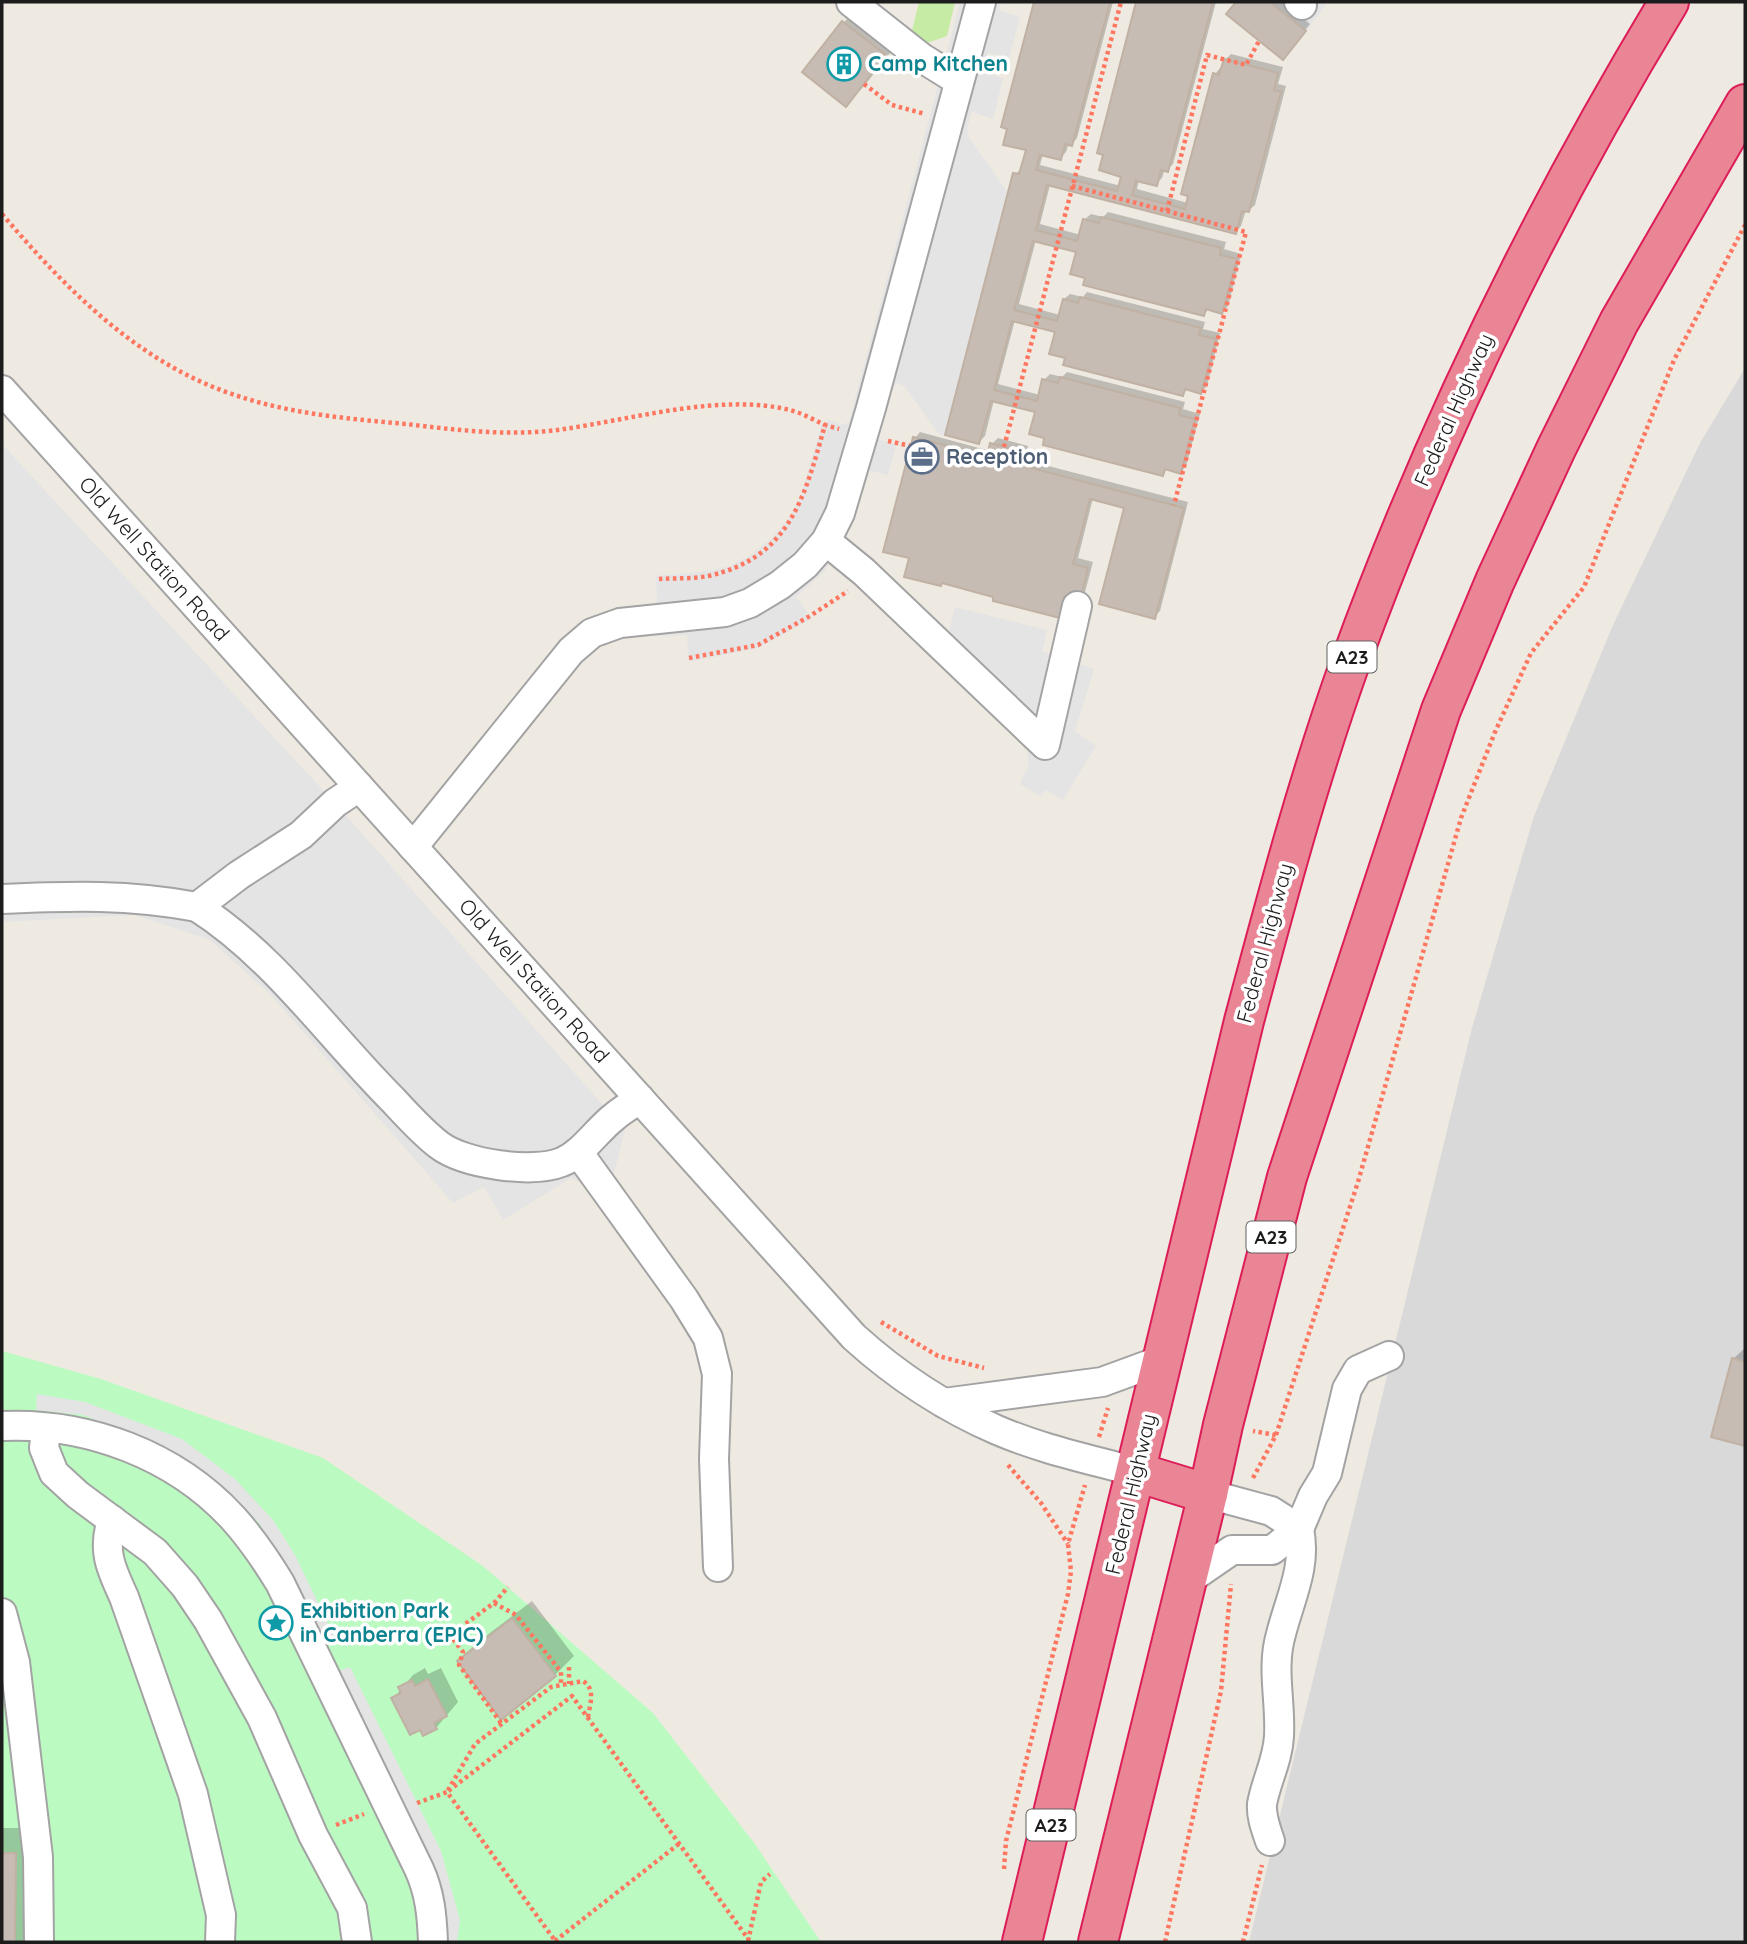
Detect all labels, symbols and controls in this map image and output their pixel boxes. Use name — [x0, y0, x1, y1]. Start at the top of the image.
building icon: Camp Kitchen — [825, 45, 863, 83]
place label: Camp Kitchen — [868, 50, 1008, 76]
street label: Federal Highway — [1408, 329, 1498, 490]
office icon: Reception — [903, 438, 941, 476]
place label: Reception — [946, 443, 1048, 469]
street label: Old Well Station Road — [74, 471, 235, 646]
road number: A23 — [1328, 642, 1376, 672]
street label: Federal Highway — [1230, 860, 1298, 1025]
street label: Old Well Station Road — [454, 893, 615, 1068]
road number: A23 — [1246, 1222, 1296, 1252]
street label: Federal Highway — [1099, 1411, 1161, 1577]
place label: Exhibition Park in Canberra (EPIC) — [300, 1597, 483, 1647]
place icon: Exhibition Park in Canberra (EPIC) — [257, 1604, 295, 1642]
road number: A23 — [1026, 1810, 1076, 1840]

